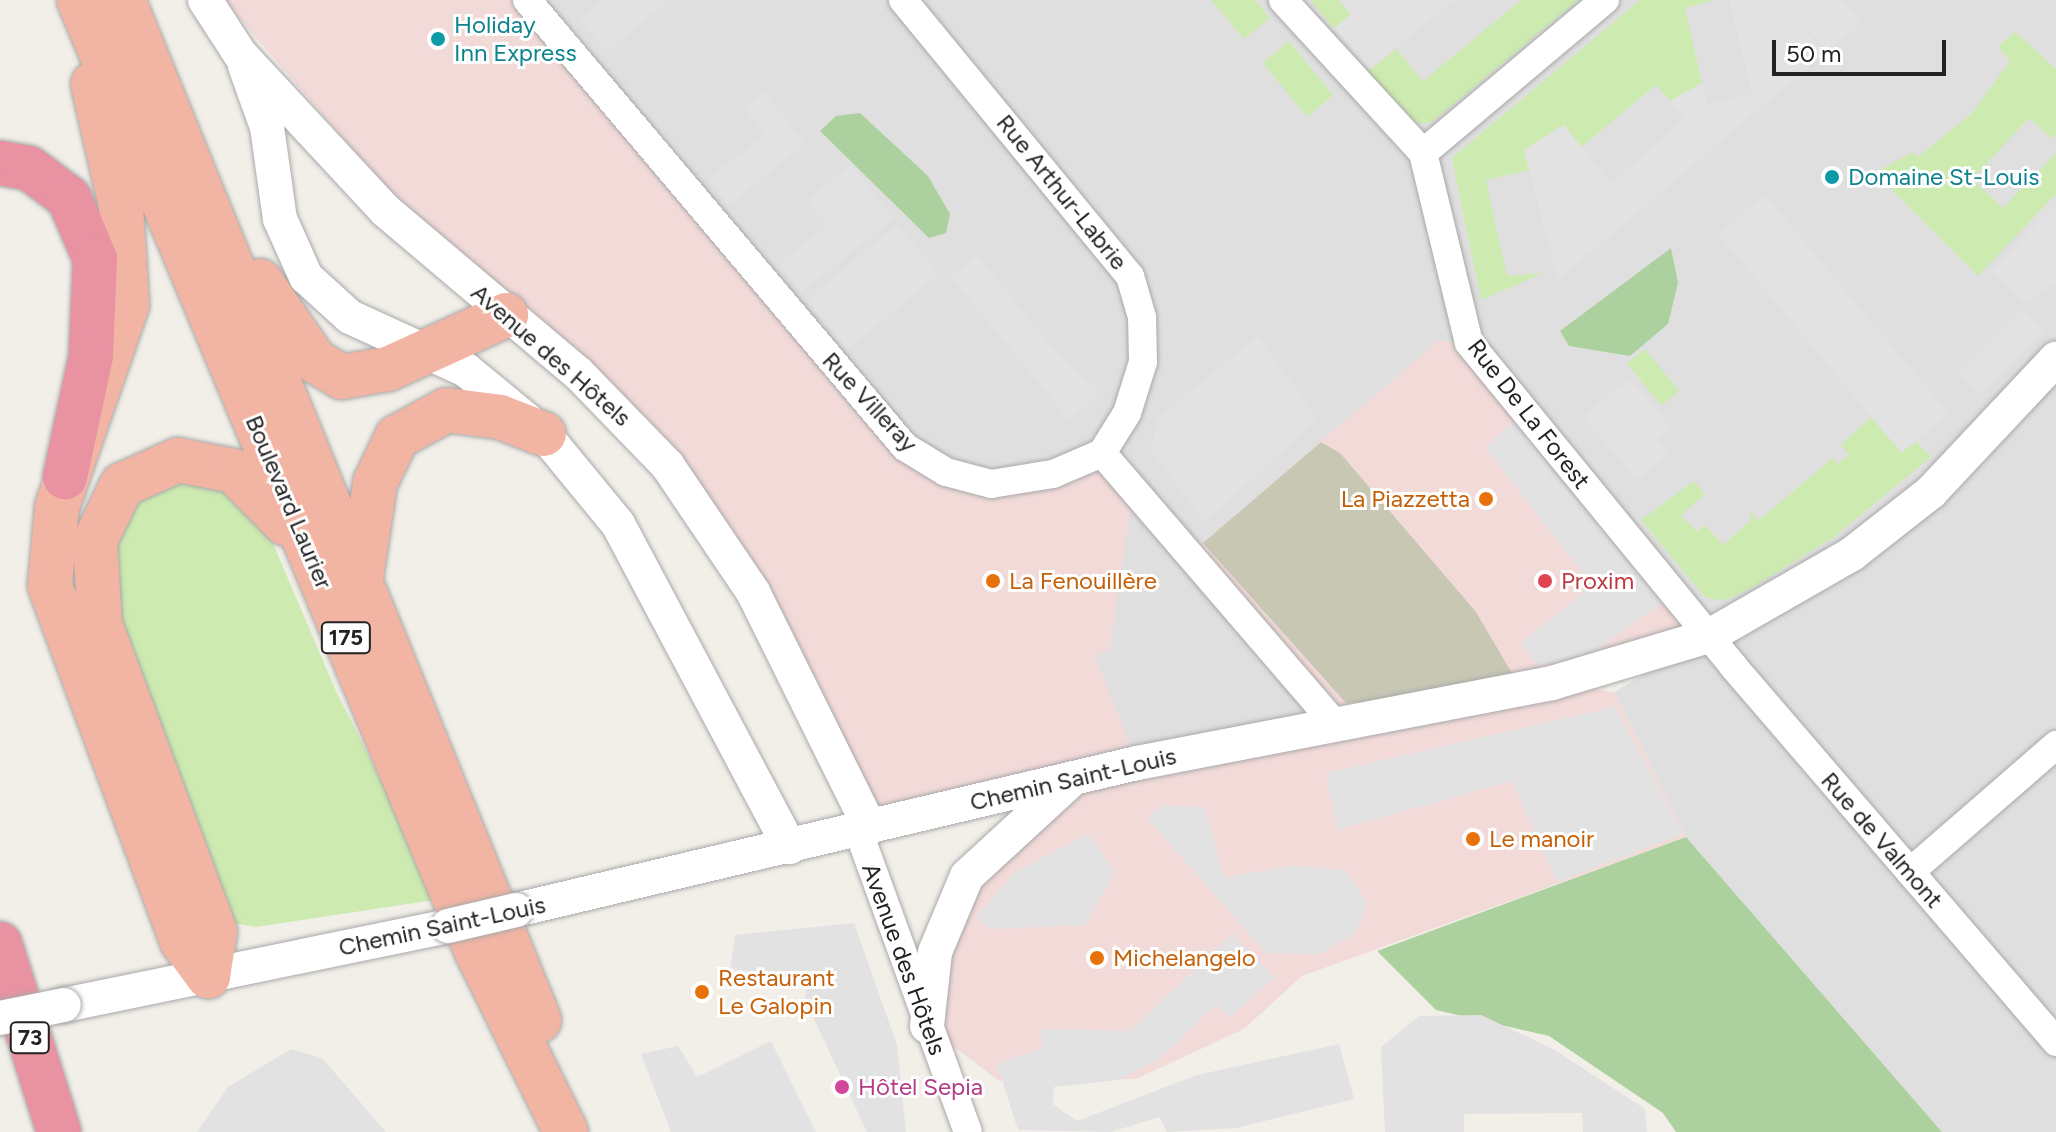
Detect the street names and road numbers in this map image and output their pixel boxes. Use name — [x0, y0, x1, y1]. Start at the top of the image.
street label: Rue Arthur-Labrie — [991, 109, 1133, 275]
street label: Avenue des Hôtels — [465, 278, 637, 432]
street label: Rue De La Forest — [1462, 333, 1596, 495]
street label: Rue Villeray — [816, 346, 924, 458]
street label: Boulevard Laurier — [239, 411, 339, 593]
road number: 175 — [320, 620, 372, 656]
street label: Chemin Saint-Louis — [967, 741, 1179, 817]
street label: Rue de Valmont — [1815, 766, 1949, 914]
street label: Avenue des Hôtels — [856, 859, 952, 1059]
street label: Chemin Saint-Louis — [336, 890, 548, 962]
road number: 73 — [8, 1020, 52, 1056]

